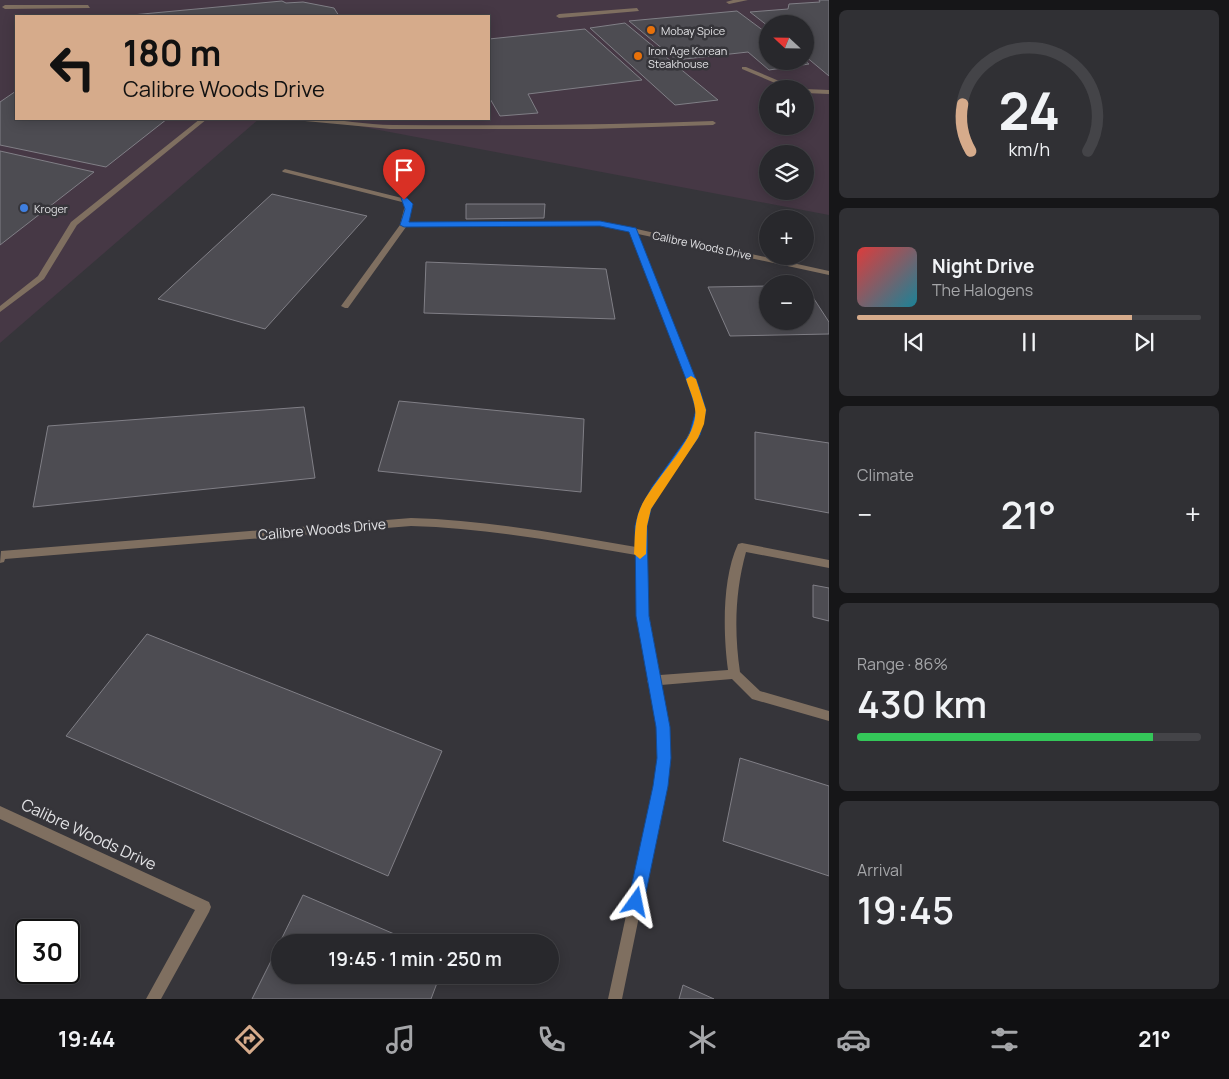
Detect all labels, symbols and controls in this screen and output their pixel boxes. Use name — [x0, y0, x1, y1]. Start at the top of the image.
north arrow — [759, 15, 814, 70]
map controls — [759, 15, 814, 330]
place label: Mobay Spice — [661, 23, 726, 38]
marker: Mobay Spice — [645, 24, 657, 36]
text: 180 m — [123, 29, 221, 77]
icon: left — [40, 35, 105, 100]
place label: Iron Age Korean Steakhouse — [648, 43, 727, 71]
marker: Iron Age Korean Steakhouse — [632, 50, 644, 62]
text: Calibre Woods Drive — [123, 74, 325, 104]
text: 24 — [998, 75, 1060, 146]
button: sound — [759, 80, 814, 135]
text: km/h — [1008, 137, 1050, 161]
button: layers — [759, 145, 814, 200]
pin — [383, 149, 425, 200]
icon: arrive — [390, 156, 418, 184]
place label: Kroger — [34, 201, 68, 216]
marker: Kroger — [18, 202, 30, 214]
button: + — [759, 210, 814, 265]
street label: Calibre Woods Drive — [651, 227, 753, 263]
text: Night Drive — [932, 253, 1034, 279]
button: − — [759, 275, 814, 330]
text: The Halogens — [932, 279, 1033, 301]
icon: previous — [900, 328, 928, 356]
icon: pause — [1015, 328, 1043, 356]
icon: next — [1130, 328, 1158, 356]
text: Climate — [857, 464, 914, 486]
text: 21° — [1001, 488, 1056, 540]
text: − — [857, 495, 872, 533]
text: + — [1185, 495, 1201, 533]
street label: Calibre Woods Drive — [257, 514, 387, 544]
text: Range · 86% — [857, 653, 948, 675]
text: 430 km — [857, 677, 987, 729]
street label: Calibre Woods Drive — [18, 793, 160, 875]
text: Arrival — [857, 859, 903, 881]
position arrow — [609, 875, 661, 927]
text: 19:45 — [857, 883, 954, 935]
speed limit sign: 30 — [15, 919, 80, 984]
text: 19:45 · 1 min · 250 m — [328, 946, 502, 972]
icon: directions — [232, 1022, 267, 1057]
icon: music — [383, 1022, 418, 1057]
icon: phone — [534, 1022, 569, 1057]
icon: climate — [685, 1022, 720, 1057]
icon: car — [836, 1022, 871, 1057]
icon: filters — [987, 1022, 1022, 1057]
text: 19:44 — [58, 1024, 115, 1054]
text: 21° — [1138, 1024, 1171, 1054]

